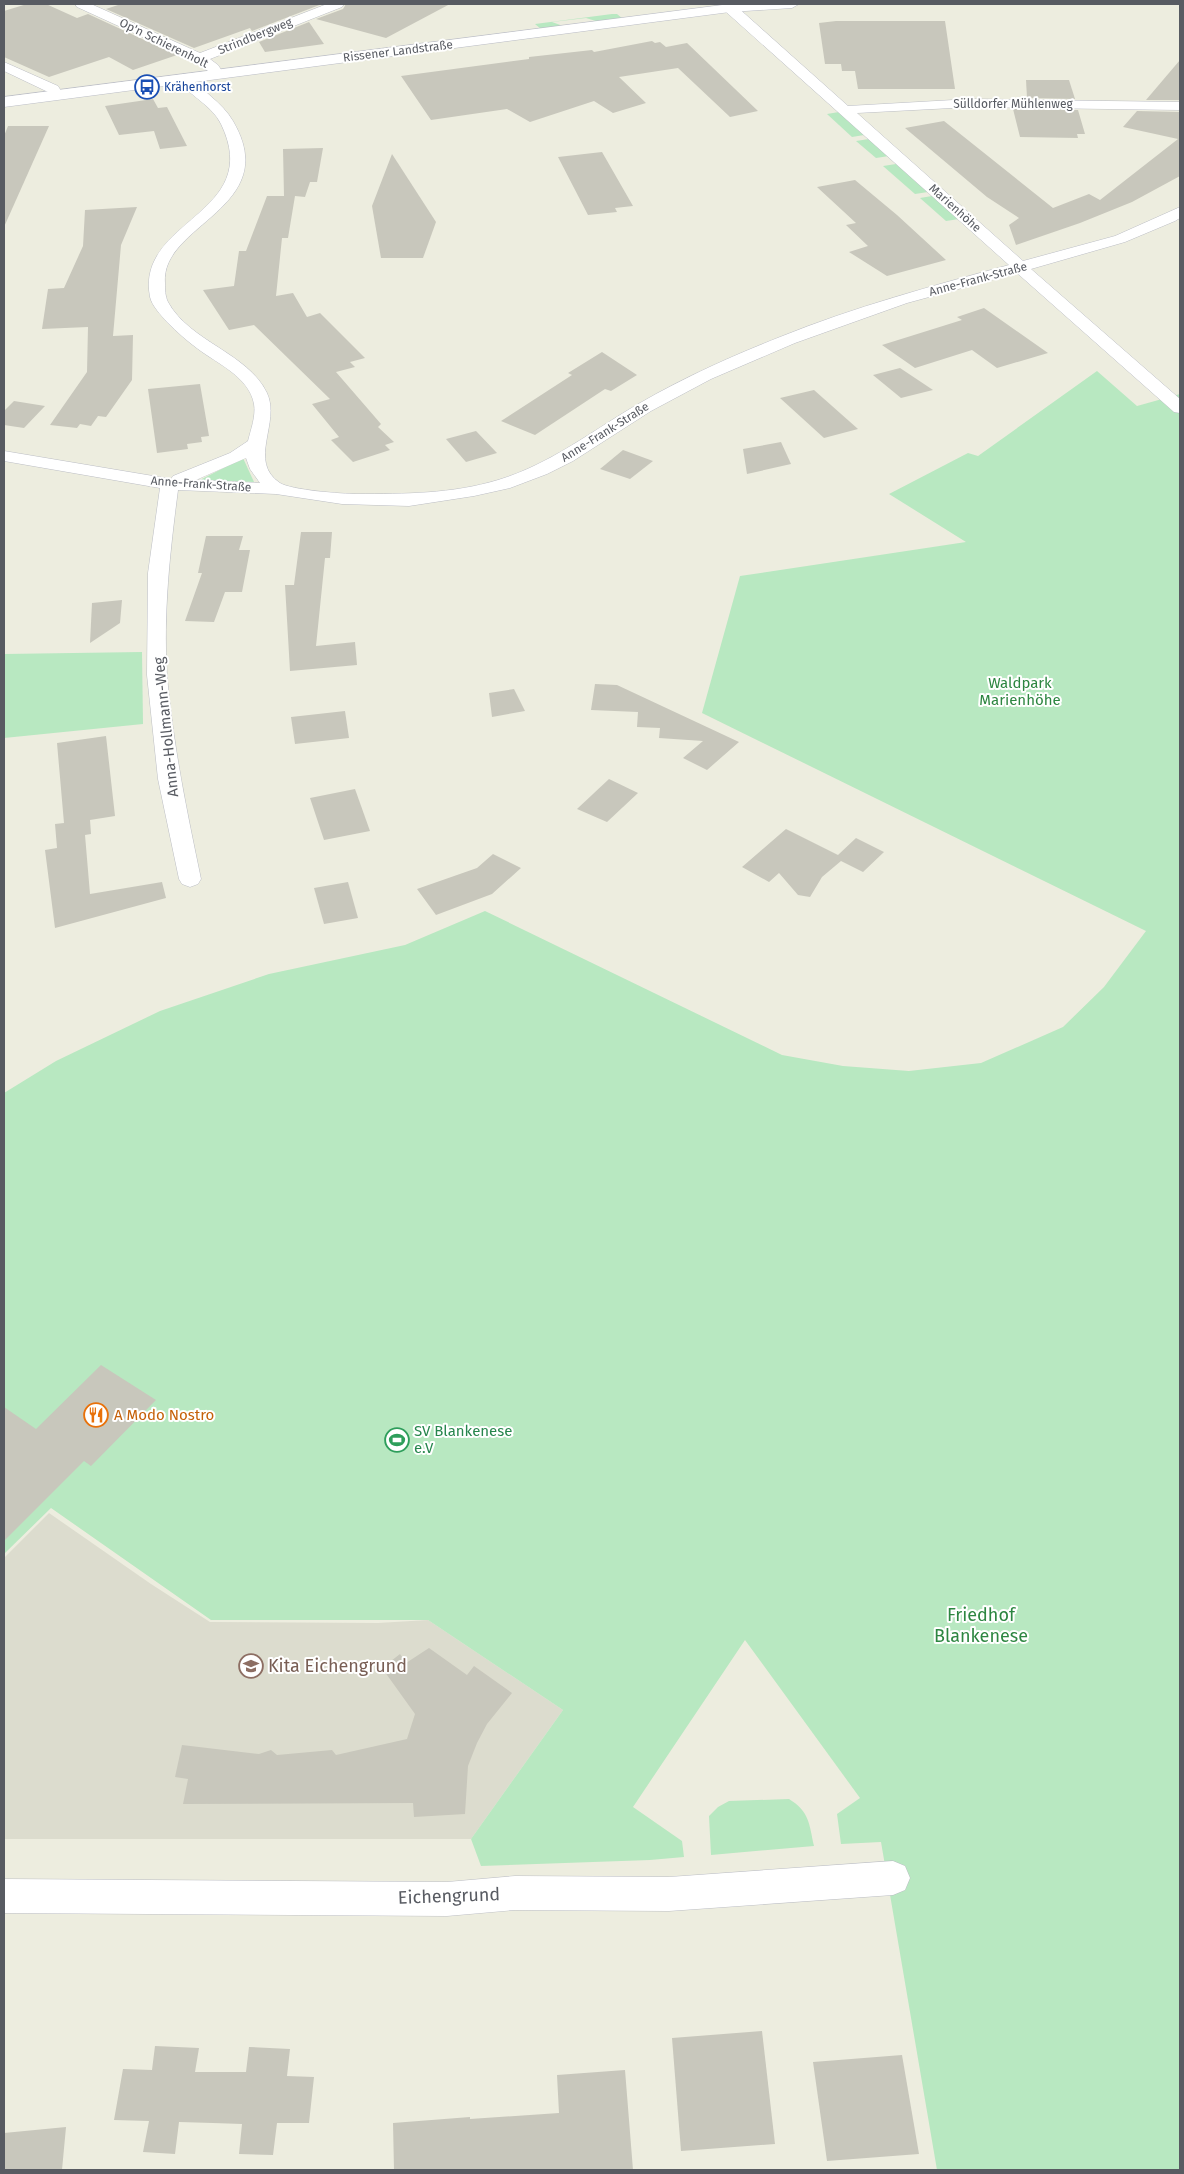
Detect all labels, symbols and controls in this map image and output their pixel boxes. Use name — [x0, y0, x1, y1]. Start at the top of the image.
street label: Strindbergweg — [216, 14, 295, 57]
street label: Op'n Schierenholt — [117, 15, 211, 71]
street label: Rissener Landstraße — [342, 37, 454, 65]
bus stop icon: Krähenhorst — [134, 74, 160, 100]
place label: Krähenhorst — [164, 80, 232, 94]
street label: Sülldorfer Mühlenweg — [953, 97, 1073, 111]
street label: Marienhöhe — [926, 181, 984, 235]
street label: Anne-Frank-Straße — [927, 259, 1029, 299]
street label: Anne-Frank-Straße — [558, 399, 652, 465]
street label: Anne-Frank-Straße — [150, 473, 252, 495]
street label: Anna-Hollmann-Weg — [150, 656, 182, 798]
park label: Waldpark Marienhöhe — [979, 674, 1061, 709]
restaurant icon: A Modo Nostro — [83, 1402, 109, 1428]
place label: A Modo Nostro — [114, 1406, 214, 1424]
place label: SV Blankenese e.V — [414, 1422, 512, 1457]
sports icon: SV Blankenese e.V — [384, 1427, 410, 1453]
park label: Friedhof Blankenese — [934, 1604, 1028, 1647]
school or university icon: Kita Eichengrund — [238, 1653, 264, 1679]
place label: Kita Eichengrund — [268, 1655, 407, 1677]
street label: Eichengrund — [397, 1883, 501, 1909]

